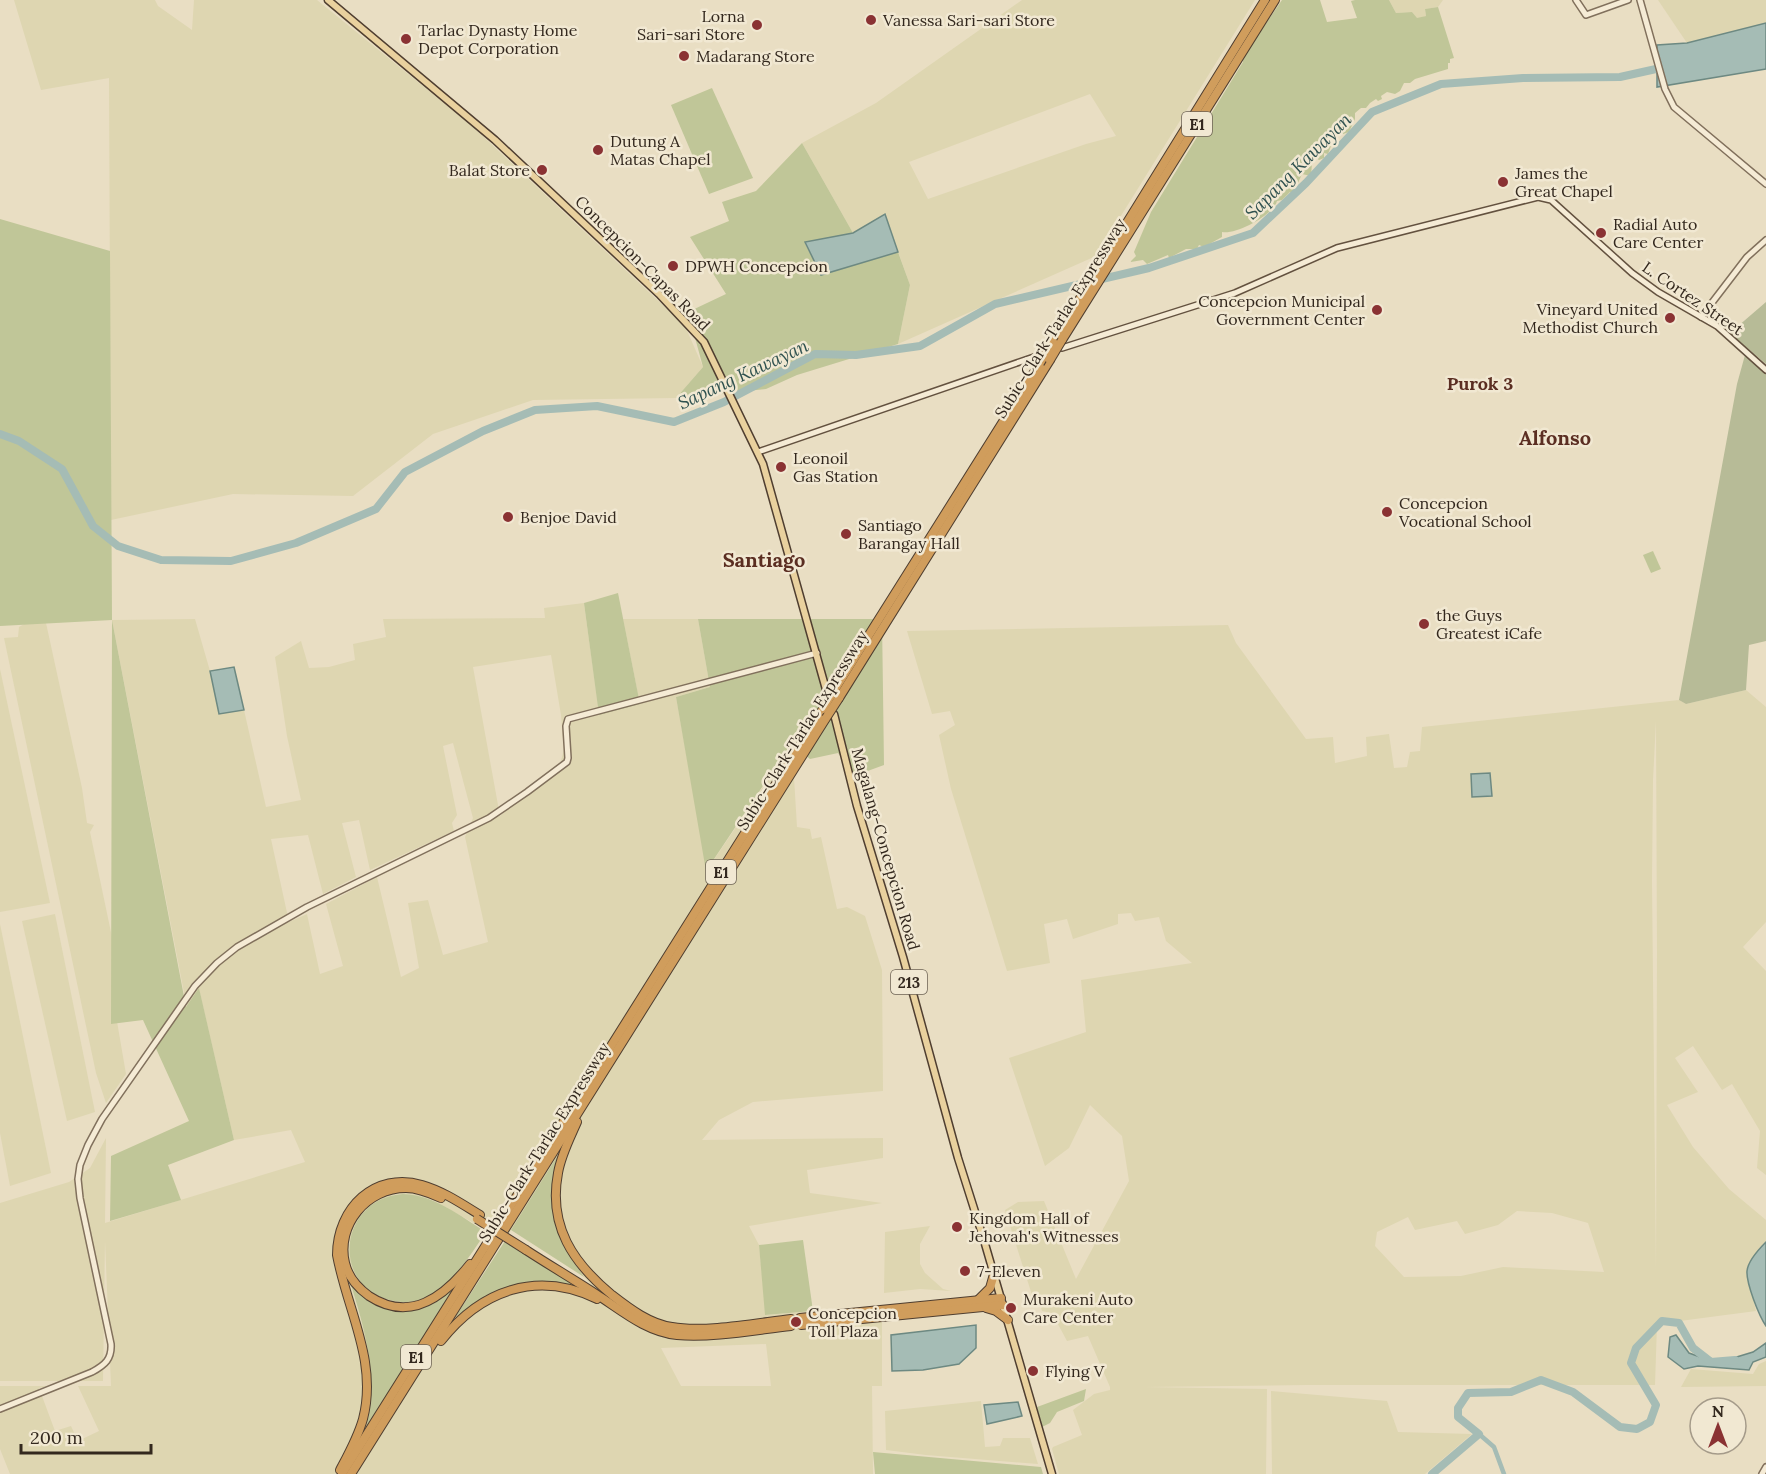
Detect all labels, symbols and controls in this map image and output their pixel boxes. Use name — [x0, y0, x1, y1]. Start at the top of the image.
place label: Lorna Sari-sari Store — [637, 6, 745, 44]
place label: Vanessa Sari-sari Store — [882, 10, 1055, 30]
marker: Vanessa Sari-sari Store — [864, 13, 878, 27]
marker: Lorna Sari-sari Store — [750, 18, 764, 32]
place label: Tarlac Dynasty Home Depot Corporation — [418, 20, 578, 58]
marker: Tarlac Dynasty Home Depot Corporation — [399, 32, 413, 46]
place label: Madarang Store — [696, 46, 815, 66]
marker: Madarang Store — [677, 49, 691, 63]
water label: Sapang Kawayan — [1240, 108, 1356, 224]
road number: E1 — [1182, 112, 1212, 136]
place label: Dutung A Matas Chapel — [610, 131, 711, 169]
marker: Dutung A Matas Chapel — [591, 143, 605, 157]
place label: Balat Store — [449, 160, 530, 180]
marker: Balat Store — [535, 163, 549, 177]
place label: James the Great Chapel — [1514, 163, 1613, 201]
marker: James the Great Chapel — [1496, 175, 1510, 189]
street label: Concepcion-Capas Road — [571, 191, 715, 335]
street label: Subic-Clark-Tarlac Expressway — [990, 214, 1130, 422]
place label: Radial Auto Care Center — [1613, 214, 1703, 252]
marker: Radial Auto Care Center — [1594, 226, 1608, 240]
place label: DPWH Concepcion — [685, 256, 828, 276]
street label: L. Cortez Street — [1639, 257, 1748, 340]
marker: DPWH Concepcion — [666, 259, 680, 273]
place label: Concepcion Municipal Government Center — [1198, 291, 1365, 329]
place label: Vineyard United Methodist Church — [1523, 299, 1658, 337]
marker: Concepcion Municipal Government Center — [1370, 303, 1384, 317]
marker: Vineyard United Methodist Church — [1663, 311, 1677, 325]
water label: Sapang Kawayan — [674, 334, 812, 414]
district label: Purok 3 — [1447, 372, 1513, 395]
district label: Alfonso — [1519, 425, 1591, 450]
place label: Leonoil Gas Station — [793, 448, 878, 486]
marker: Leonoil Gas Station — [774, 460, 788, 474]
place label: Concepcion Vocational School — [1398, 493, 1532, 531]
marker: Concepcion Vocational School — [1380, 505, 1394, 519]
place label: Benjoe David — [520, 507, 617, 527]
marker: Benjoe David — [501, 510, 515, 524]
place label: Santiago Barangay Hall — [858, 515, 960, 553]
marker: Santiago Barangay Hall — [839, 527, 853, 541]
district label: Santiago — [723, 547, 805, 572]
place label: the Guys Greatest iCafe — [1436, 605, 1543, 643]
marker: the Guys Greatest iCafe — [1417, 617, 1431, 631]
street label: Subic-Clark-Tarlac Expressway — [732, 626, 872, 834]
street label: Magalang-Concepcion Road — [848, 746, 925, 953]
road number: E1 — [706, 860, 736, 884]
road number: 213 — [891, 970, 927, 994]
street label: Subic-Clark-Tarlac Expressway — [474, 1038, 614, 1246]
place label: Kingdom Hall of Jehovah's Witnesses — [968, 1208, 1119, 1246]
marker: Kingdom Hall of Jehovah's Witnesses — [950, 1220, 964, 1234]
place label: 7-Eleven — [977, 1261, 1041, 1281]
marker: 7-Eleven — [958, 1264, 972, 1278]
place label: Murakeni Auto Care Center — [1023, 1289, 1133, 1327]
marker: Murakeni Auto Care Center — [1004, 1301, 1018, 1315]
place label: Concepcion Toll Plaza — [808, 1303, 897, 1341]
marker: Concepcion Toll Plaza — [789, 1315, 803, 1329]
road number: E1 — [401, 1345, 431, 1369]
place label: Flying V — [1045, 1361, 1105, 1381]
marker: Flying V — [1026, 1364, 1040, 1378]
north arrow — [1688, 1396, 1748, 1456]
text: N — [1712, 1401, 1724, 1421]
scale bar — [21, 1417, 152, 1455]
text: 200 m — [30, 1426, 83, 1449]

